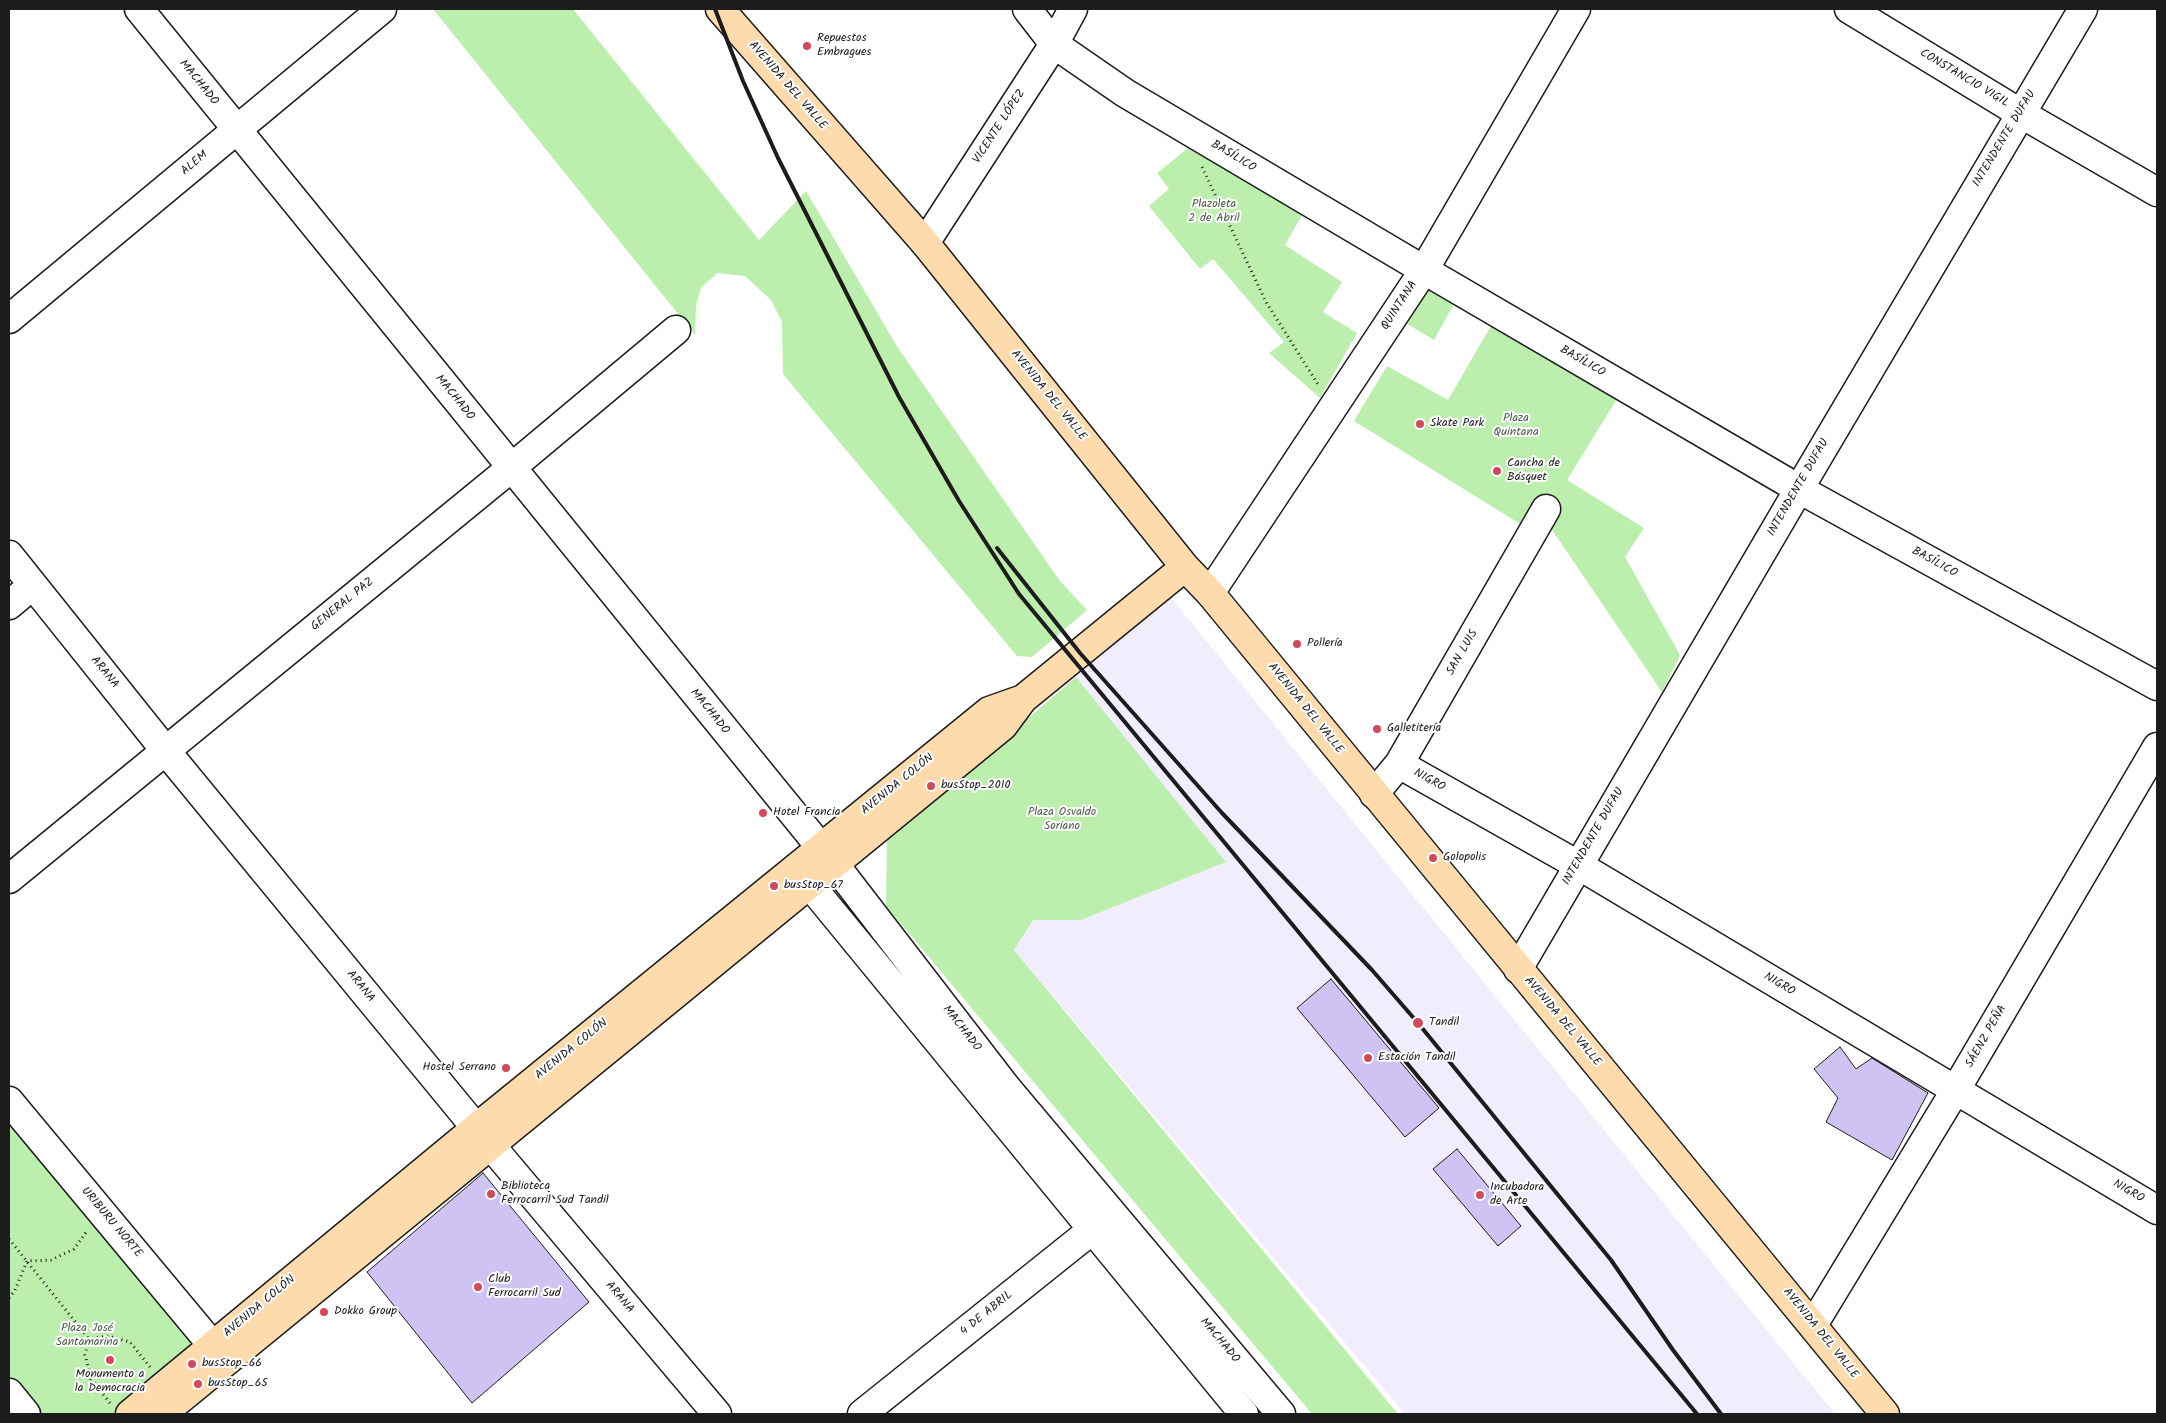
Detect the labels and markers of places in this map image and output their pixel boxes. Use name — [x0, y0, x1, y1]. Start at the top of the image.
place label: Repuestos Embragues — [817, 32, 871, 60]
marker: Repuestos Embragues — [801, 40, 813, 52]
place label: Skate Park — [1430, 417, 1484, 431]
marker: Skate Park — [1414, 418, 1426, 430]
place label: Cancha de Básquet — [1507, 457, 1560, 485]
marker: Cancha de Básquet — [1491, 465, 1503, 477]
place label: Pollería — [1307, 637, 1343, 651]
marker: Pollería — [1291, 638, 1303, 650]
place label: Galletitería — [1387, 722, 1441, 736]
marker: Galletitería — [1371, 723, 1383, 735]
place label: busStop_2010 — [941, 779, 1010, 793]
marker: busStop_2010 — [925, 780, 937, 792]
place label: Hotel Francia — [773, 806, 840, 820]
marker: Hotel Francia — [757, 807, 769, 819]
place label: Golopolis — [1443, 851, 1486, 865]
marker: Golopolis — [1427, 852, 1439, 864]
place label: busStop_67 — [784, 879, 843, 893]
marker: busStop_67 — [768, 880, 780, 892]
marker: Tandil — [1411, 1016, 1425, 1030]
place label: Tandil — [1429, 1016, 1459, 1030]
place label: Estación Tandil — [1378, 1051, 1455, 1065]
marker: Estación Tandil — [1362, 1052, 1374, 1064]
place label: Hostel Serrano — [422, 1061, 496, 1075]
marker: Hostel Serrano — [500, 1062, 512, 1074]
place label: Biblioteca Ferrocarril Sud Tandil — [501, 1180, 609, 1208]
place label: Incubadora de Arte — [1490, 1181, 1544, 1209]
marker: Biblioteca Ferrocarril Sud Tandil — [485, 1188, 497, 1200]
marker: Incubadora de Arte — [1474, 1189, 1486, 1201]
place label: Club Ferrocarril Sud — [488, 1273, 561, 1301]
marker: Club Ferrocarril Sud — [472, 1281, 484, 1293]
place label: Dokko Group — [334, 1305, 397, 1319]
marker: Dokko Group — [318, 1306, 330, 1318]
marker: Monumento a la Democracia — [104, 1354, 116, 1366]
place label: busStop_66 — [202, 1357, 262, 1371]
marker: busStop_66 — [186, 1358, 198, 1370]
place label: Monumento a la Democracia — [75, 1368, 145, 1396]
place label: busStop_65 — [208, 1377, 268, 1391]
marker: busStop_65 — [192, 1378, 204, 1390]

